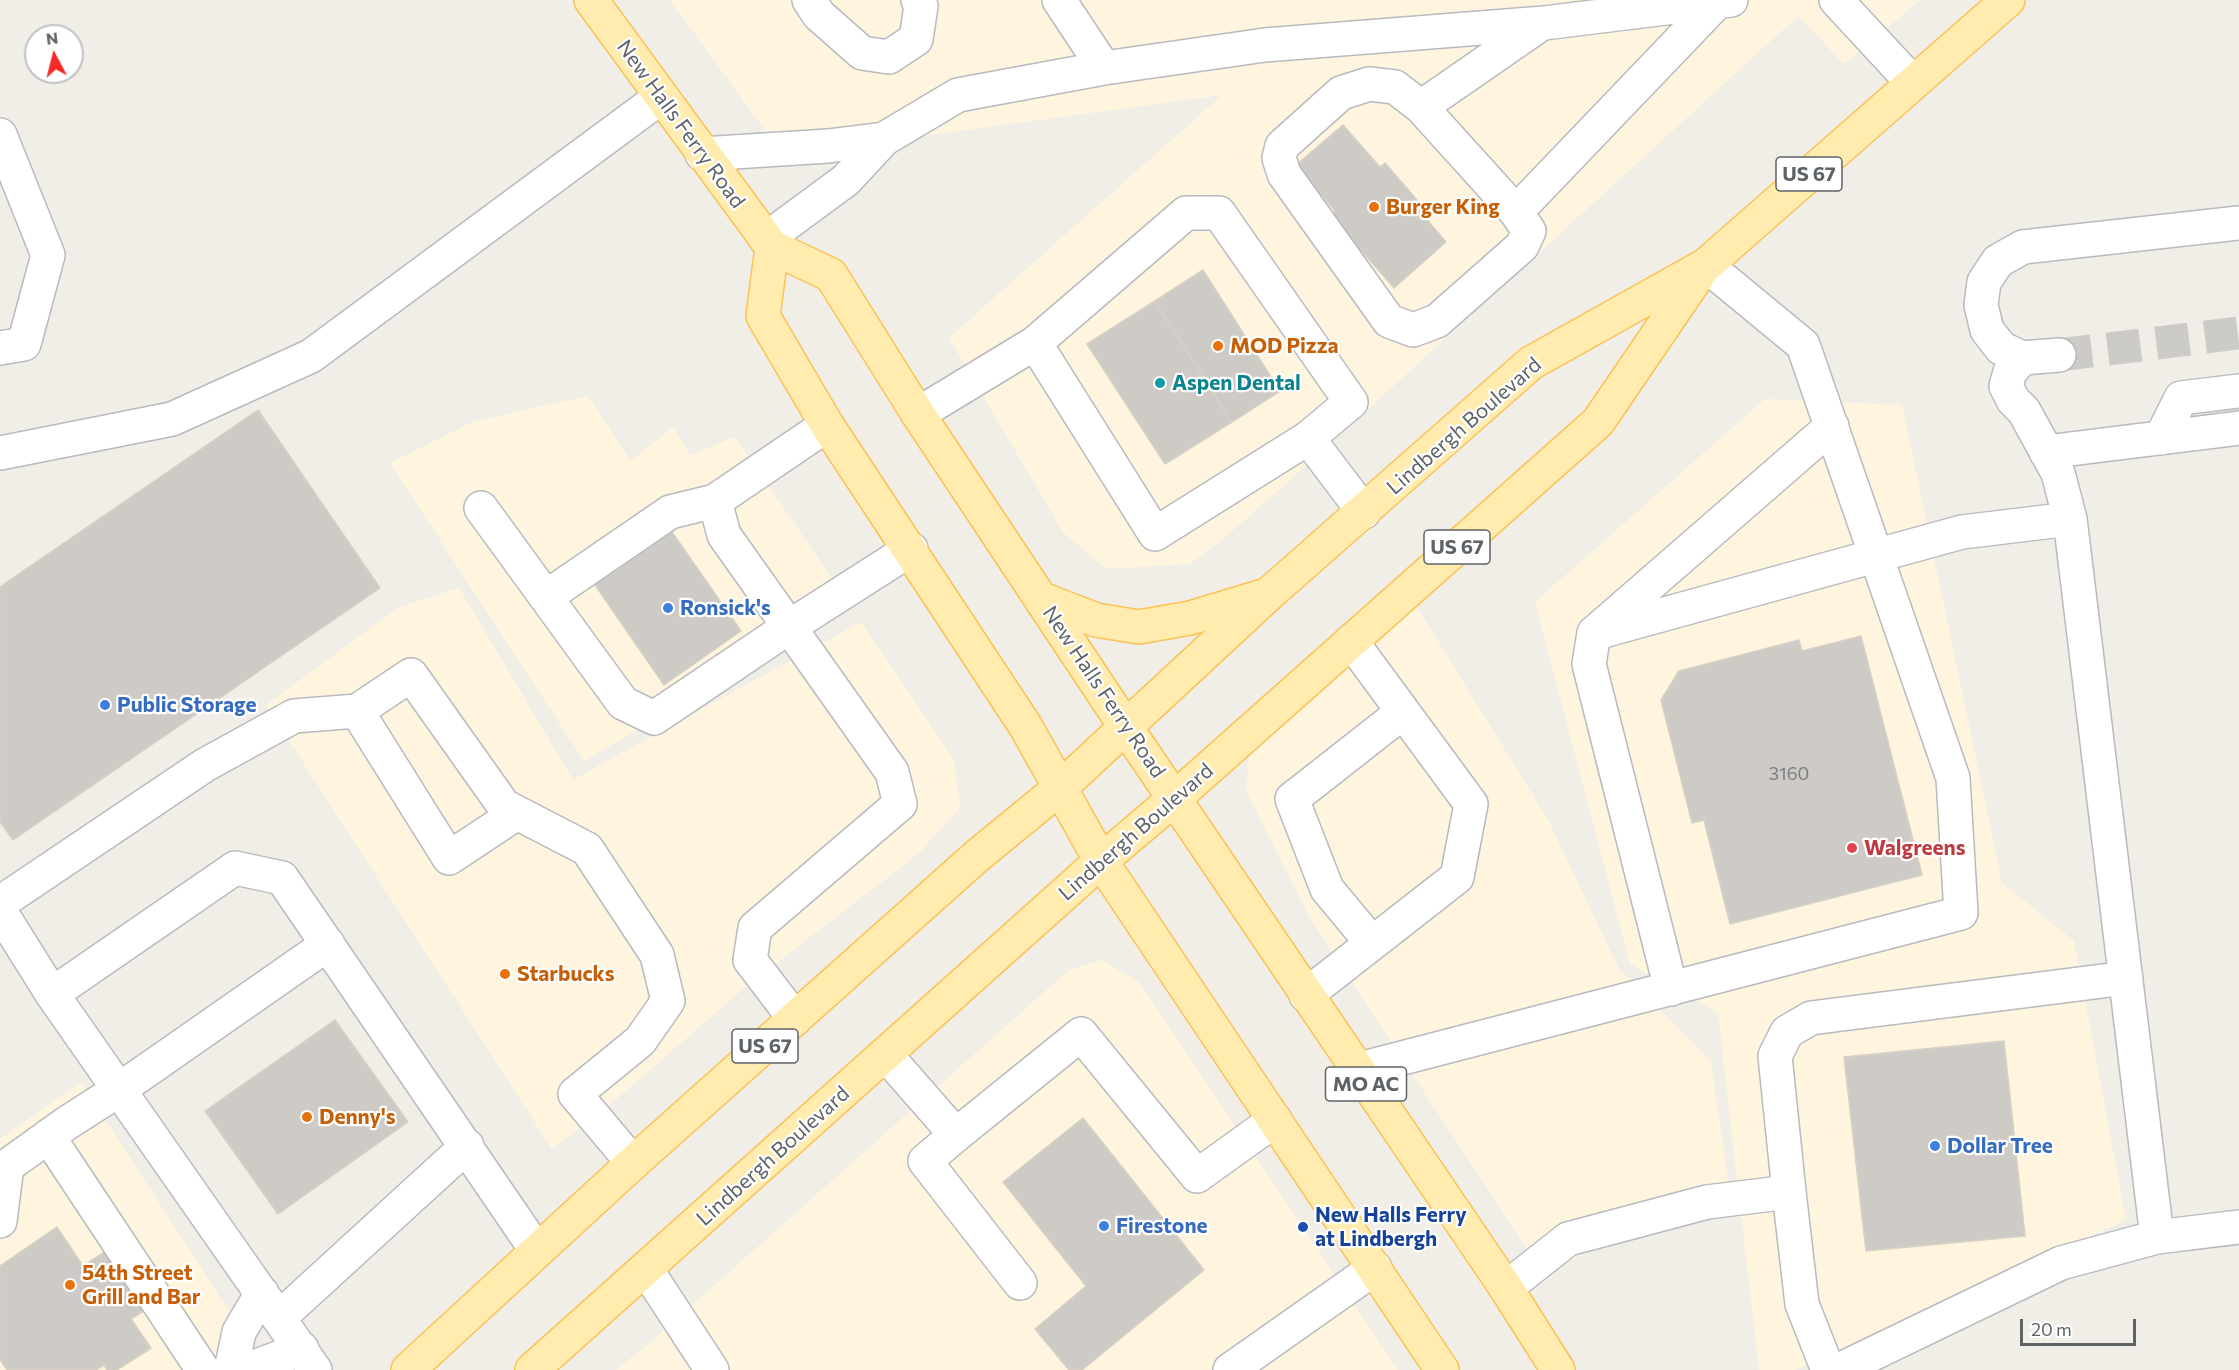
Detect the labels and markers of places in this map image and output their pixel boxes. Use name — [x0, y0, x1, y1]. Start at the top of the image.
place label: Burger King — [1386, 194, 1500, 220]
marker: Burger King — [1367, 200, 1381, 214]
place label: MOD Pizza — [1230, 333, 1339, 359]
marker: MOD Pizza — [1211, 339, 1225, 353]
place label: Aspen Dental — [1172, 370, 1301, 396]
marker: Aspen Dental — [1153, 376, 1167, 390]
place label: Ronsick's — [680, 595, 771, 621]
marker: Ronsick's — [661, 601, 675, 615]
place label: Public Storage — [117, 692, 256, 718]
marker: Public Storage — [98, 698, 112, 712]
place label: Walgreens — [1864, 835, 1966, 861]
marker: Walgreens — [1845, 841, 1859, 855]
place label: Starbucks — [517, 961, 614, 987]
marker: Starbucks — [498, 967, 512, 981]
place label: Denny's — [319, 1104, 396, 1130]
marker: Denny's — [300, 1110, 314, 1124]
place label: Dollar Tree — [1947, 1133, 2053, 1159]
marker: Dollar Tree — [1928, 1139, 1942, 1153]
place label: New Halls Ferry at Lindbergh — [1315, 1202, 1467, 1252]
place label: Firestone — [1116, 1213, 1208, 1239]
marker: Firestone — [1097, 1219, 1111, 1233]
marker: New Halls Ferry at Lindbergh — [1296, 1220, 1310, 1234]
place label: 54th Street Grill and Bar — [82, 1260, 200, 1310]
marker: 54th Street Grill and Bar — [63, 1278, 77, 1292]

